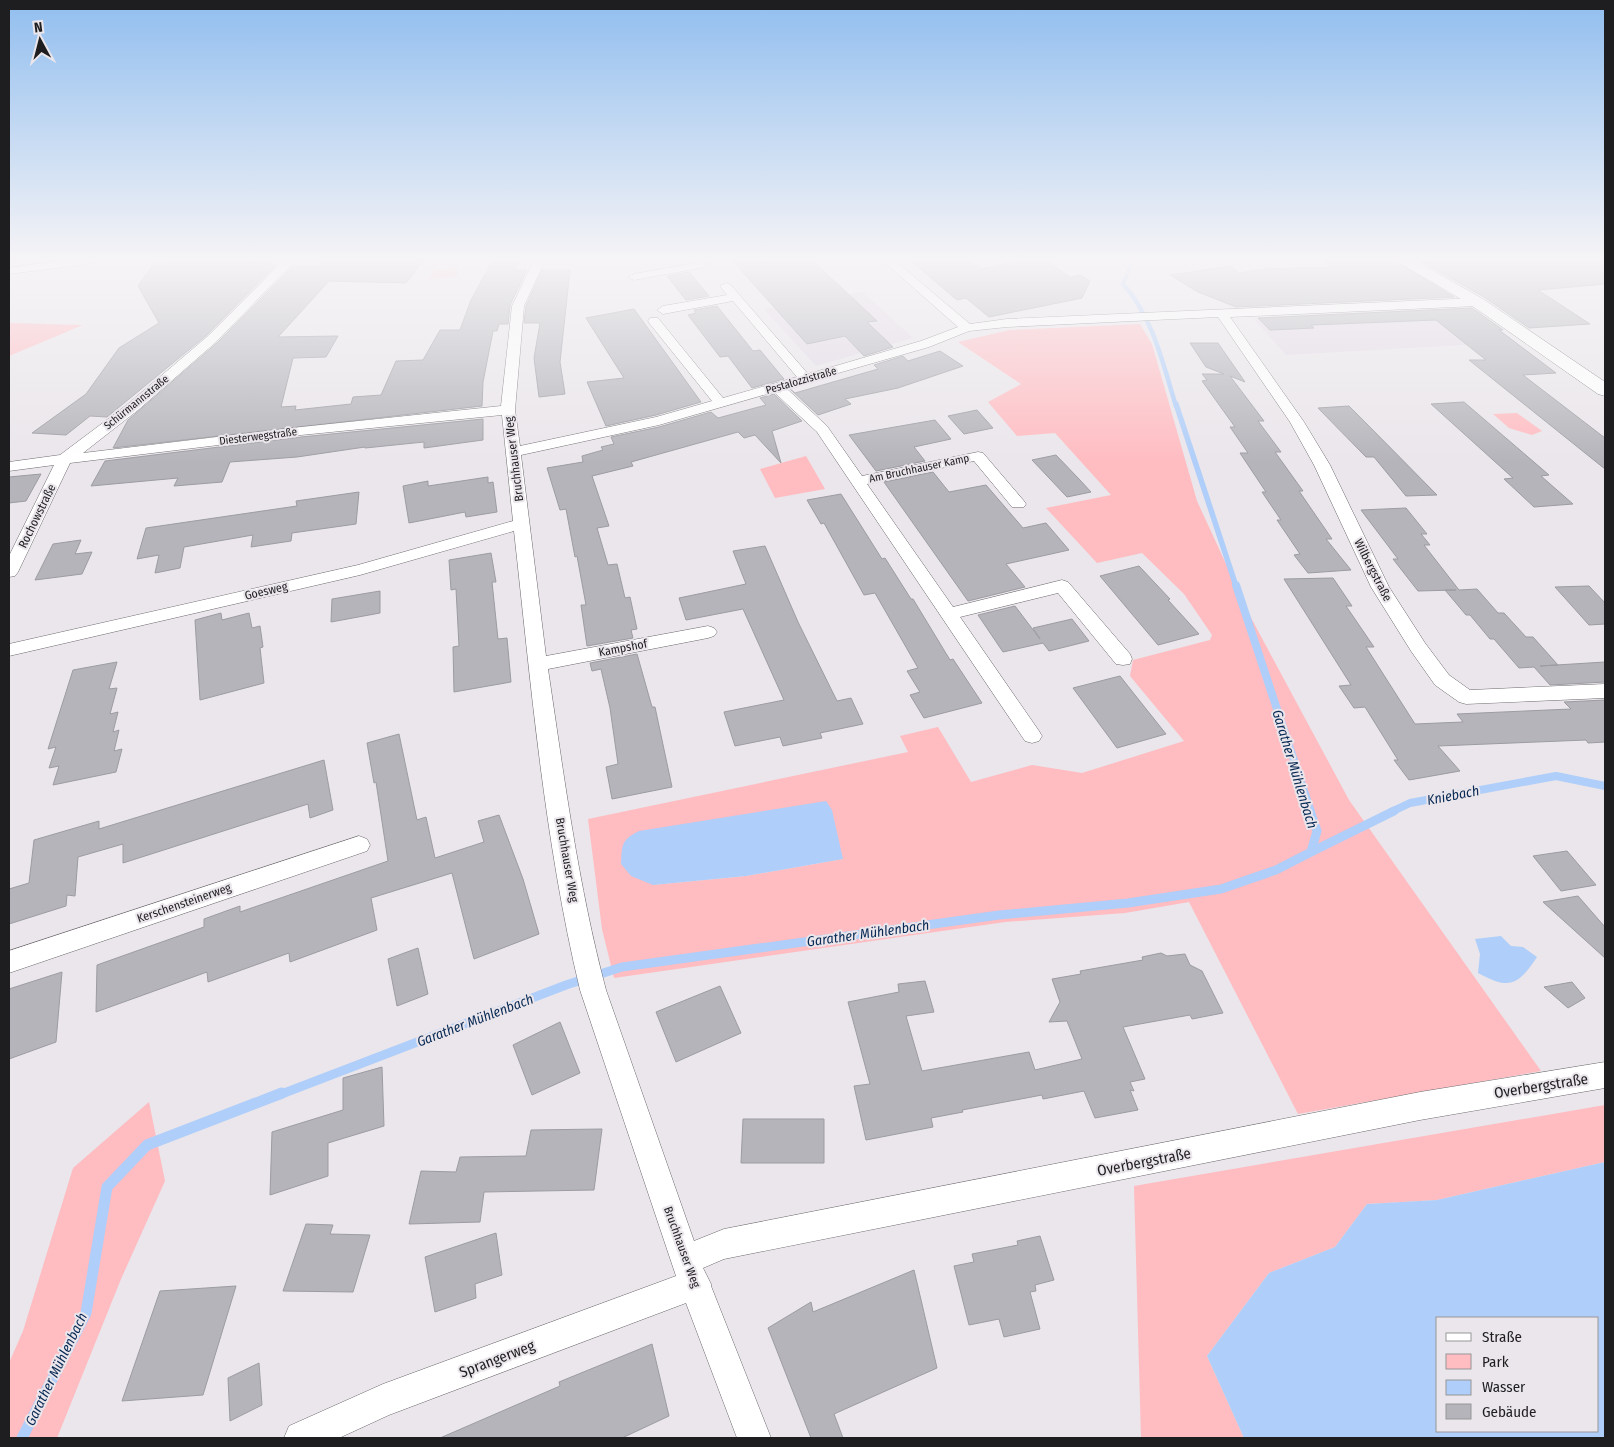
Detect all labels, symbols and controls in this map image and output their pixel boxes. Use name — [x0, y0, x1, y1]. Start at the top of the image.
north arrow — [15, 15, 65, 65]
text: N — [33, 19, 44, 37]
street label: Pestalozzistraße — [764, 364, 838, 397]
street label: Schürmannstraße — [101, 372, 171, 432]
street label: Bruchhauser Weg — [502, 415, 526, 502]
street label: Diesterwegstraße — [218, 425, 298, 448]
street label: Am Bruchhauser Kamp — [868, 452, 970, 485]
street label: Rochowstraße — [15, 482, 59, 550]
street label: Wilbergstraße — [1351, 536, 1395, 604]
street label: Goesweg — [243, 579, 289, 603]
street label: Kampshof — [598, 636, 650, 660]
water label: Garather Mühlenbach — [1268, 708, 1321, 831]
water label: Kniebach — [1426, 782, 1481, 809]
street label: Bruchhauser Weg — [553, 817, 581, 904]
street label: Kerschensteinerweg — [135, 880, 233, 926]
water label: Garather Mühlenbach — [806, 916, 930, 951]
water label: Garather Mühlenbach — [414, 990, 536, 1051]
street label: Overbergstraße — [1493, 1070, 1589, 1102]
street label: Overbergstraße — [1096, 1144, 1192, 1180]
street label: Bruchhauser Weg — [661, 1204, 703, 1290]
water label: Garather Mühlenbach — [22, 1310, 91, 1428]
legend — [1436, 1317, 1599, 1432]
text: Straße — [1482, 1328, 1522, 1346]
street label: Sprangerweg — [457, 1336, 537, 1382]
text: Park — [1482, 1353, 1509, 1371]
text: Wasser — [1482, 1378, 1526, 1396]
text: Gebäude — [1482, 1403, 1537, 1421]

